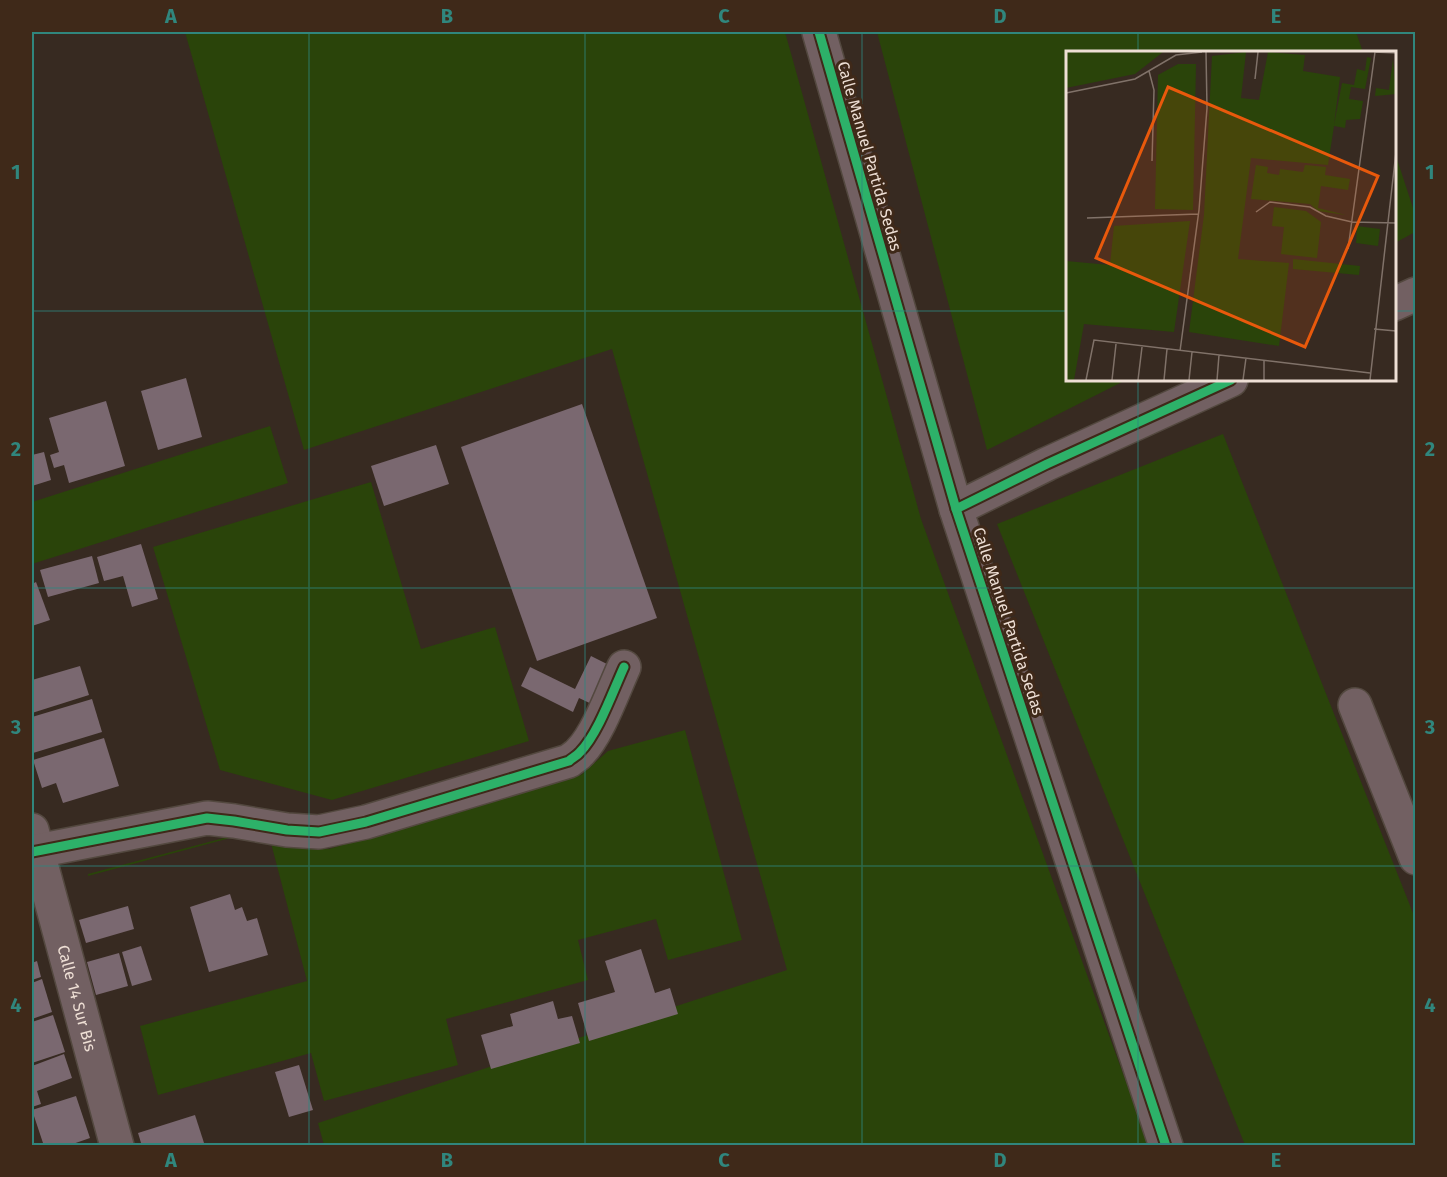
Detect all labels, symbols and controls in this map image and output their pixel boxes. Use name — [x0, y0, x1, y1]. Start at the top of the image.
text: A — [164, 4, 178, 28]
text: B — [441, 4, 453, 28]
text: C — [718, 4, 730, 28]
text: D — [993, 4, 1007, 28]
text: E — [1271, 4, 1281, 28]
inset map — [1066, 51, 1396, 381]
street label: Calle Manuel Partida Sedas — [833, 59, 906, 253]
text: 1 — [11, 160, 21, 184]
text: 1 — [1425, 160, 1435, 184]
text: 2 — [11, 437, 21, 461]
text: 2 — [1425, 437, 1435, 461]
street label: Calle Manuel Partida Sedas — [969, 525, 1048, 717]
text: 3 — [10, 715, 21, 739]
text: 3 — [1424, 715, 1435, 739]
street label: Calle 14 Sur Bis — [53, 943, 100, 1054]
text: 4 — [10, 993, 22, 1017]
text: 4 — [1424, 993, 1436, 1017]
text: A — [164, 1148, 178, 1172]
text: B — [441, 1148, 453, 1172]
text: C — [718, 1148, 730, 1172]
text: D — [993, 1148, 1007, 1172]
text: E — [1271, 1148, 1281, 1172]

